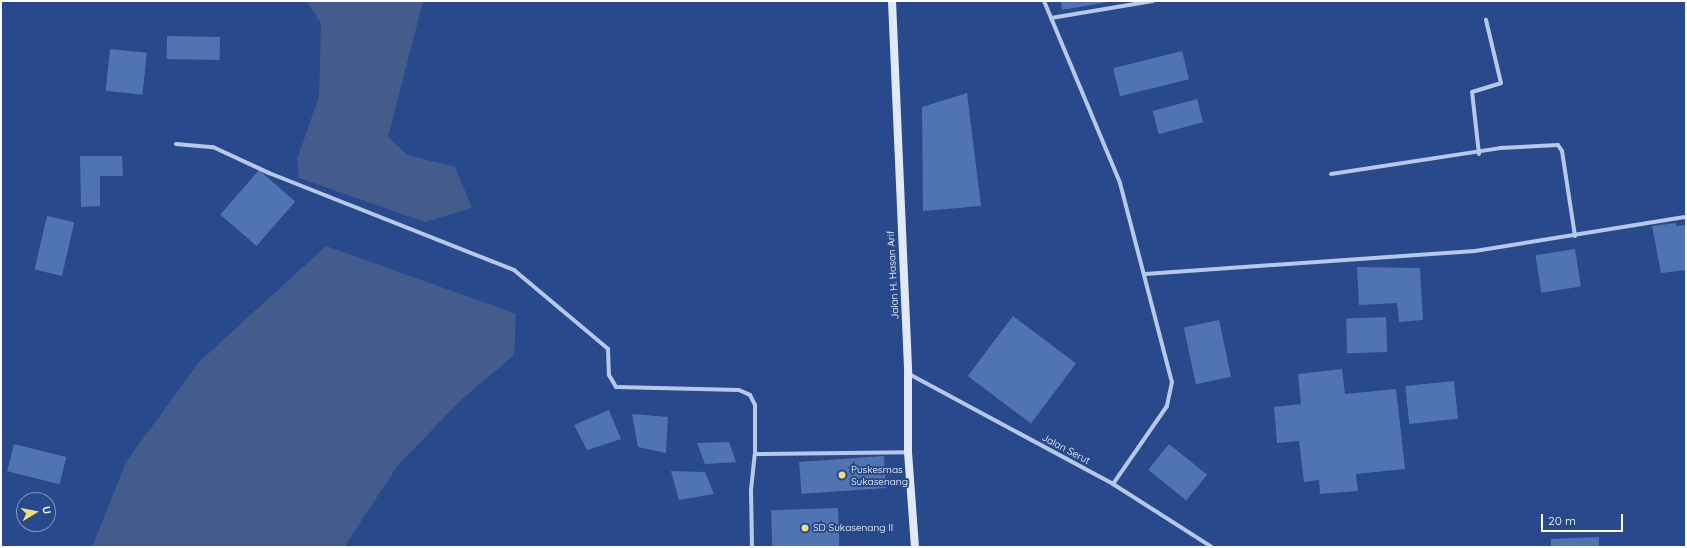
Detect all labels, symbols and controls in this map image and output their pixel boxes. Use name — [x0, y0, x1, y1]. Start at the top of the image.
street label: Jalan H. Hasan Arif — [885, 230, 901, 320]
street label: Jalan Serut — [1040, 431, 1092, 467]
place label: Puskesmas Sukasenang — [851, 463, 908, 486]
marker: Puskesmas Sukasenang — [836, 469, 848, 481]
north arrow — [16, 492, 56, 532]
text: U — [39, 505, 54, 515]
scale bar — [1543, 506, 1625, 532]
text: 20 m — [1548, 513, 1576, 528]
place label: SD Sukasenang II — [813, 522, 893, 534]
marker: SD Sukasenang II — [800, 523, 810, 533]

